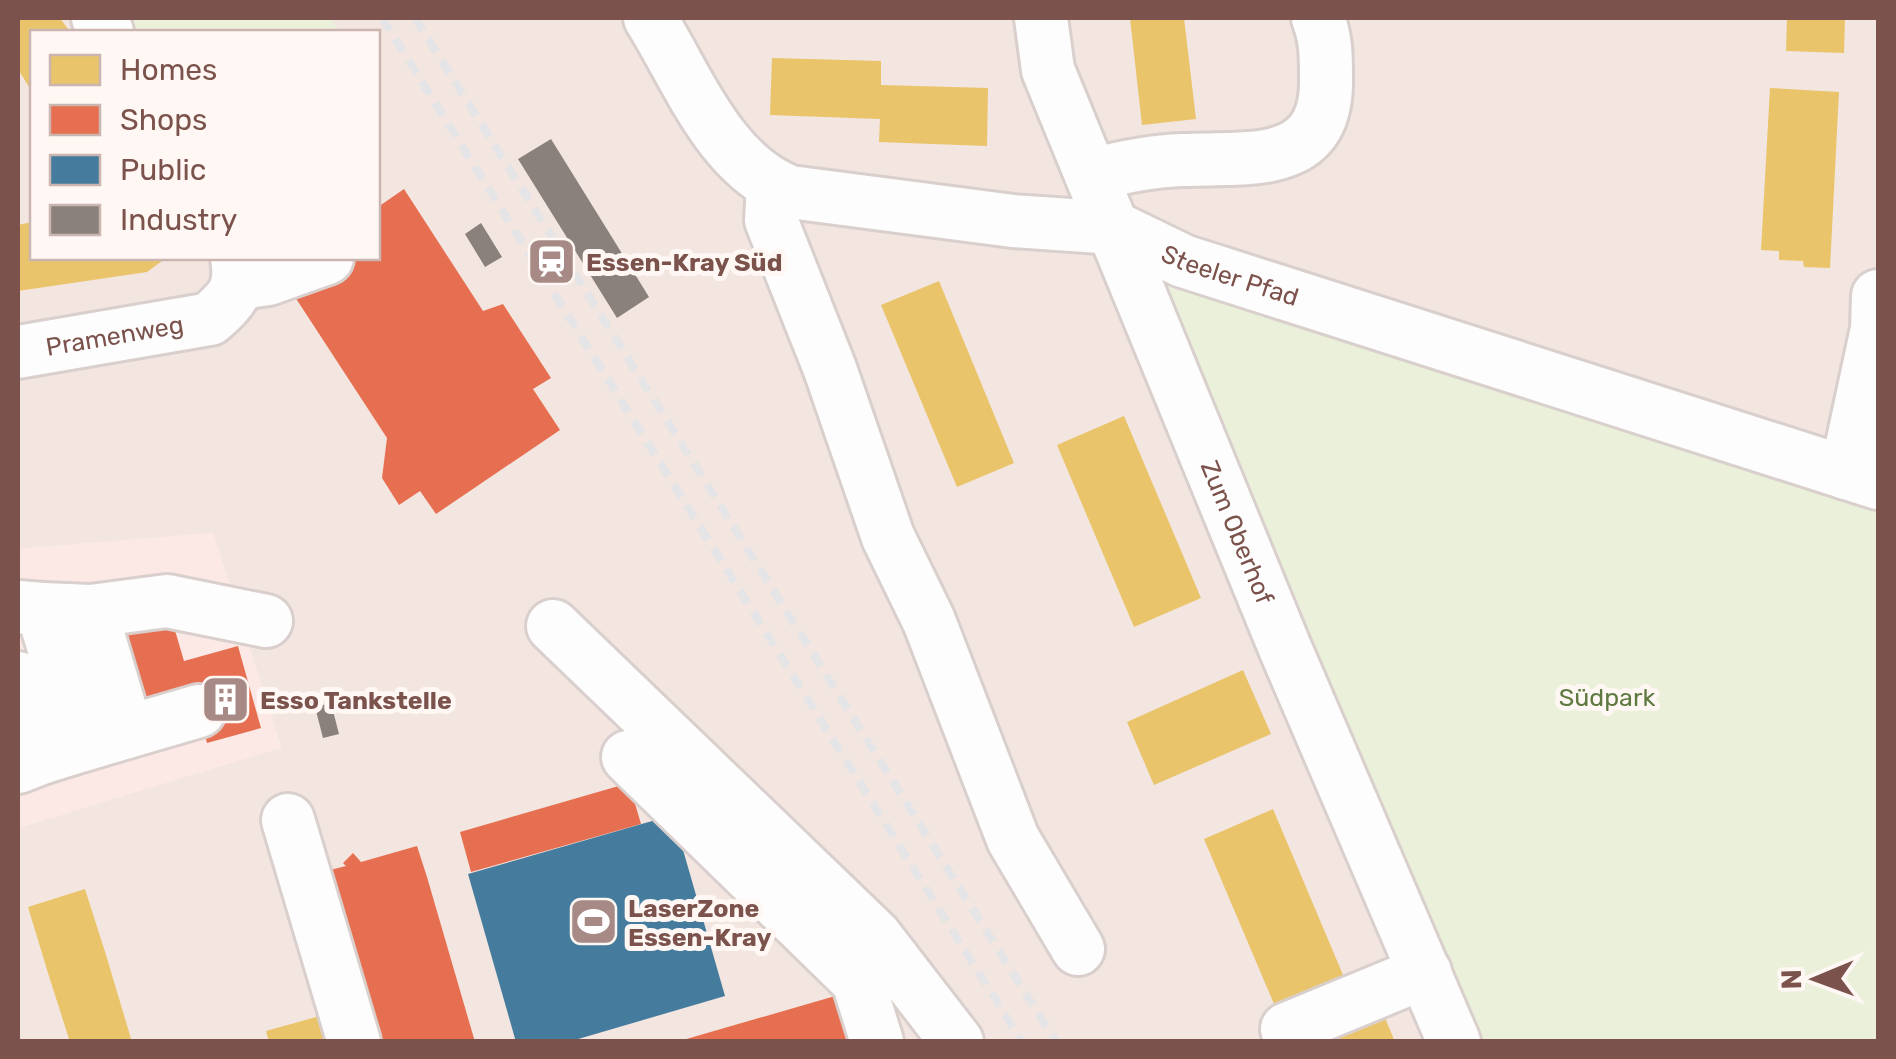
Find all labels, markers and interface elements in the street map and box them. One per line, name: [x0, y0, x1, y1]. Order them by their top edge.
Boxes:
legend: [30, 30, 380, 260]
text: Homes: [120, 52, 217, 88]
text: Shops: [120, 102, 207, 138]
text: Public: [120, 152, 206, 188]
text: Industry: [120, 202, 237, 238]
station icon: Essen-Kray Süd: [525, 236, 577, 288]
street label: Steeler Pfad: [1157, 239, 1302, 312]
place label: Essen-Kray Süd: [586, 248, 782, 277]
street label: Pramenweg: [44, 310, 186, 362]
street label: Zum Oberhof: [1195, 456, 1280, 609]
building icon: Esso Tankstelle: [199, 674, 251, 726]
park label: Südpark: [1559, 683, 1655, 712]
place label: Esso Tankstelle: [260, 686, 452, 715]
place label: LaserZone Essen-Kray: [628, 894, 771, 952]
sports icon: LaserZone Essen-Kray: [567, 896, 619, 948]
north arrow: [1766, 929, 1866, 1029]
text: N: [1775, 969, 1808, 990]

